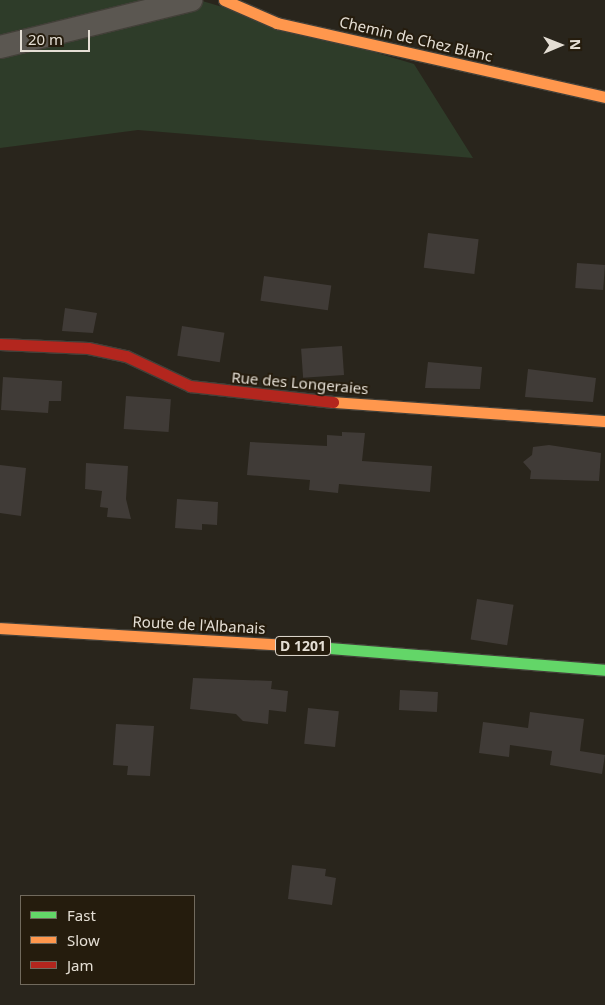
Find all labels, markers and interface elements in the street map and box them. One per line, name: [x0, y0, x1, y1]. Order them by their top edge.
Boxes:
street label: Chemin de Chez Blanc: [338, 13, 494, 65]
scale bar: [22, 20, 92, 52]
north arrow: [535, 20, 585, 70]
text: 20 m: [28, 29, 63, 49]
text: N: [566, 39, 585, 51]
street label: Rue des Longeraies: [231, 368, 369, 398]
street label: Route de l'Albanais: [132, 613, 266, 637]
road number: D 1201: [274, 634, 332, 658]
legend: [20, 895, 195, 985]
text: Fast: [67, 905, 96, 925]
text: Slow: [67, 930, 100, 950]
text: Jam: [67, 955, 94, 975]

